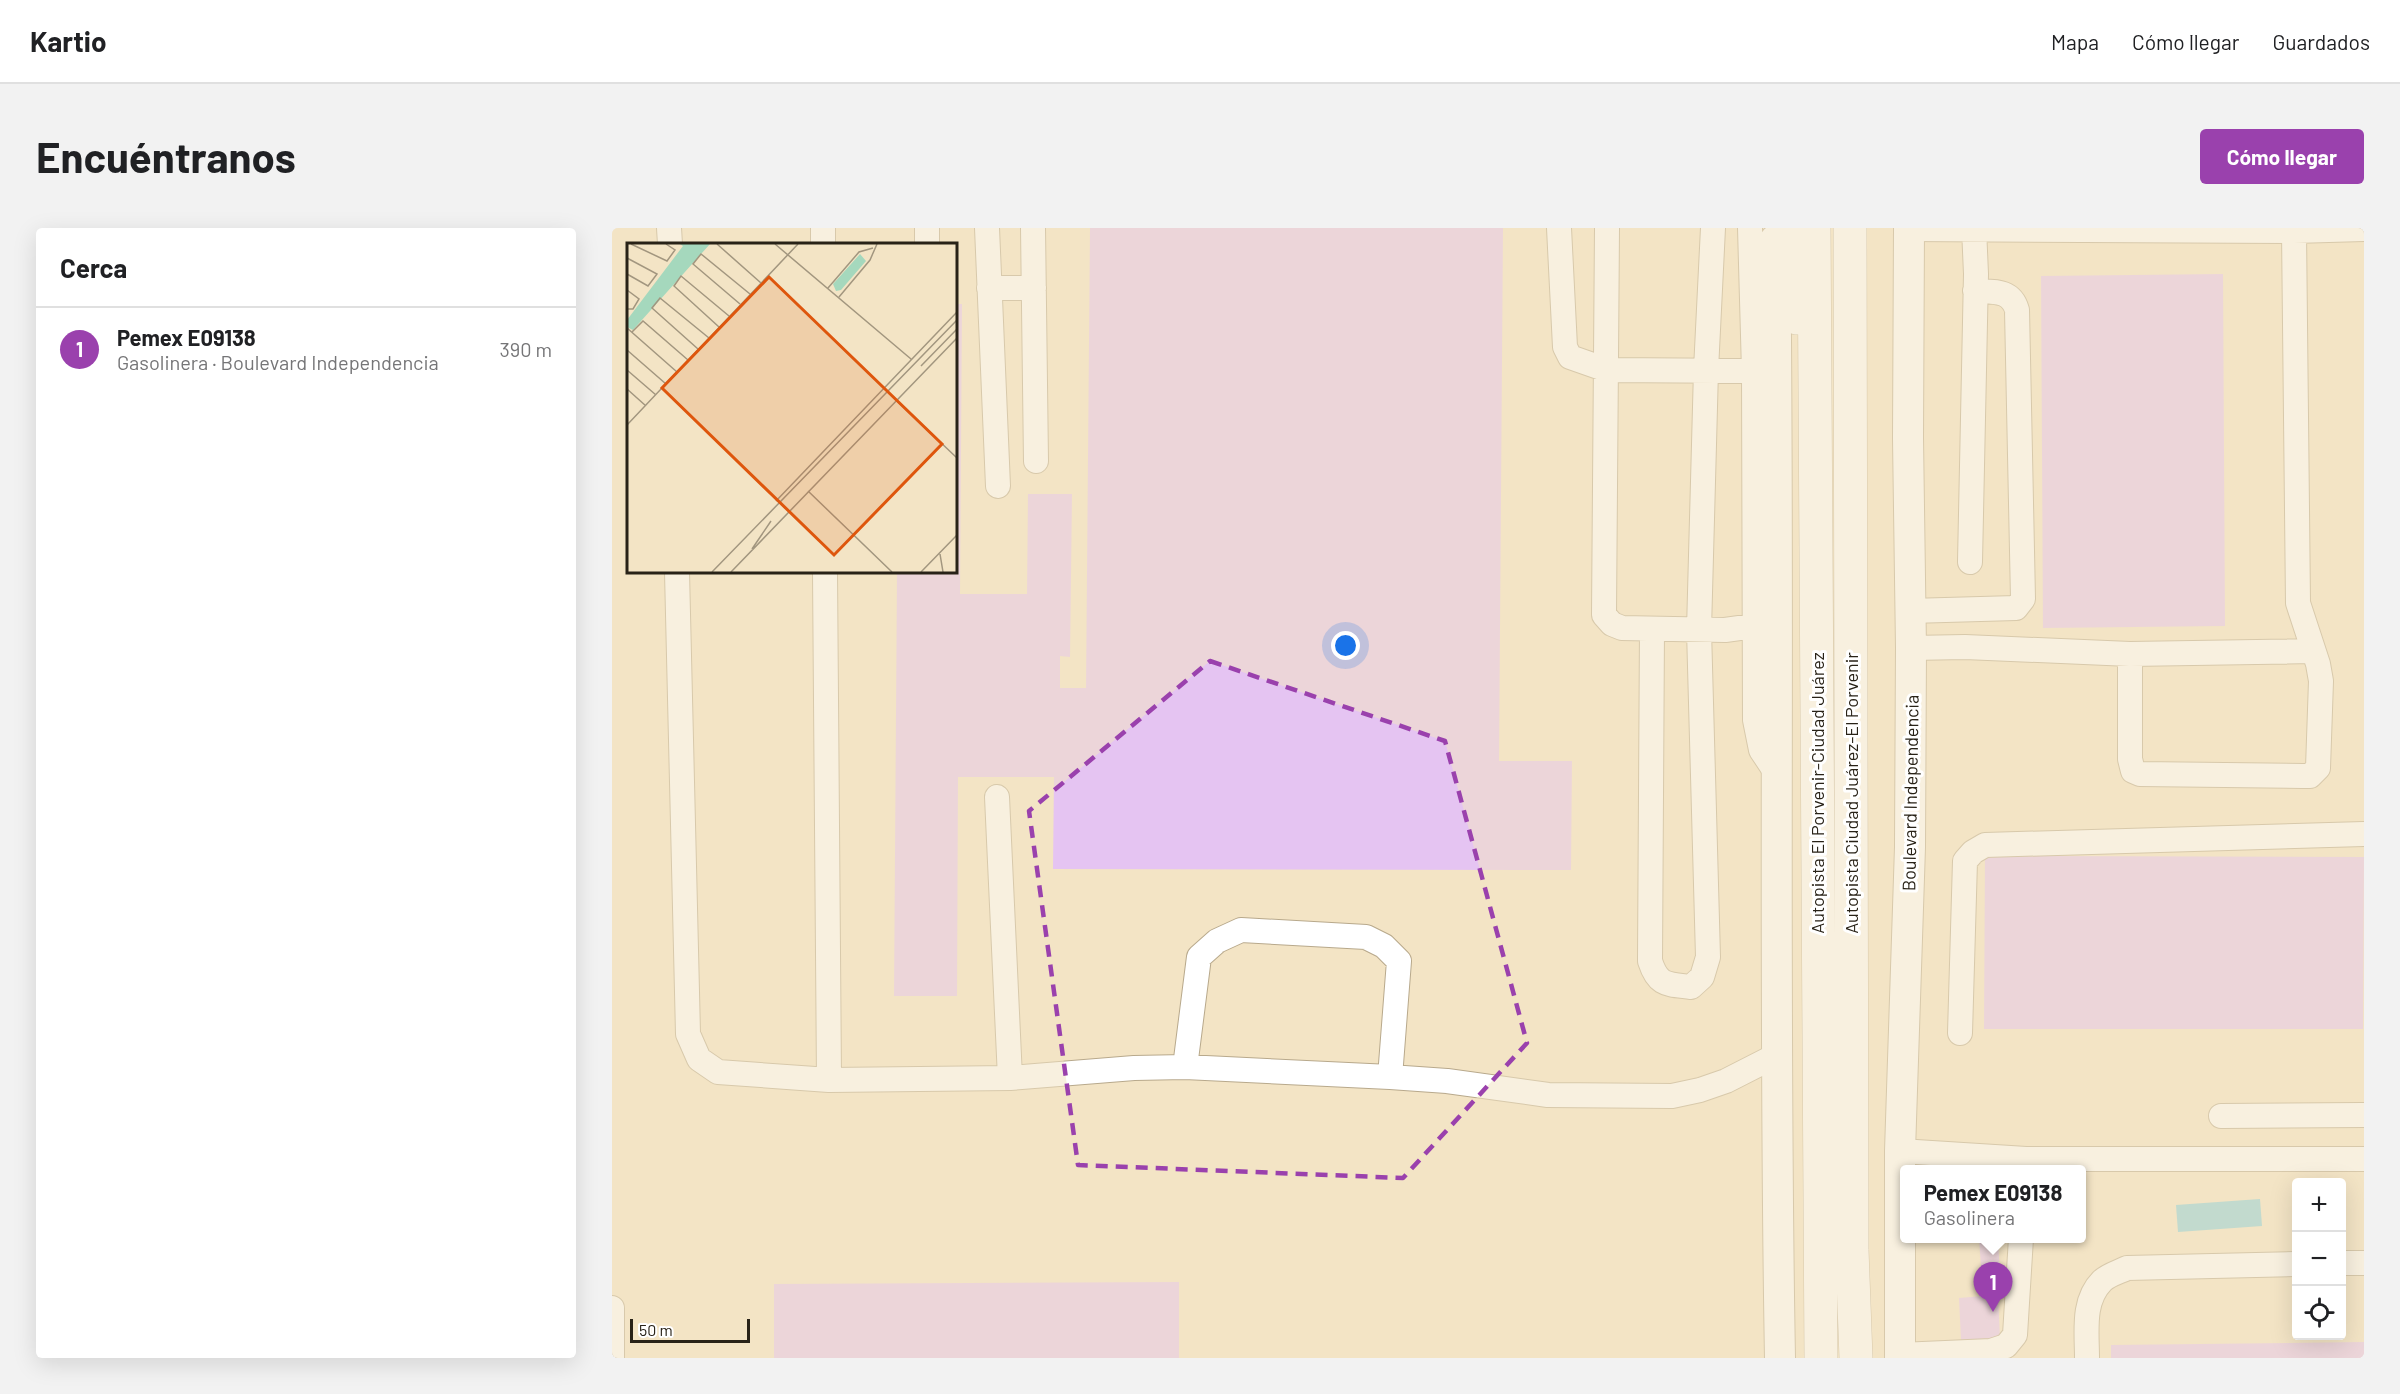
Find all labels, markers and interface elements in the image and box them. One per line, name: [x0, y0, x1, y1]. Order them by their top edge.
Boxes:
text: Kartio: [30, 24, 107, 58]
text: Mapa: [2051, 29, 2099, 54]
text: Cómo llegar: [2132, 29, 2239, 54]
text: Guardados: [2272, 29, 2370, 54]
button: Cómo llegar: [2200, 129, 2364, 184]
text: Encuéntranos: [36, 131, 296, 181]
inset map: [627, 243, 957, 573]
text: Cerca: [60, 252, 127, 283]
text: Pemex E09138: [117, 324, 256, 350]
text: 1: [76, 337, 83, 361]
text: 390 m: [499, 337, 552, 361]
text: Gasolinera · Boulevard Independencia: [117, 350, 439, 374]
your location: [1331, 631, 1360, 660]
street label: Autopista El Porvenir-Ciudad Juárez: [1806, 652, 1828, 934]
street label: Autopista Ciudad Juárez-El Porvenir: [1840, 652, 1862, 934]
street label: Boulevard Independencia: [1897, 695, 1923, 891]
popup: [1900, 1165, 2086, 1243]
map controls: [2292, 1178, 2346, 1340]
button: +: [2292, 1178, 2346, 1232]
text: Pemex E09138: [1924, 1179, 2062, 1205]
text: Gasolinera: [1924, 1205, 2015, 1229]
button: −: [2292, 1232, 2346, 1286]
pin: 1: [1974, 1262, 2012, 1312]
button: locate: [2292, 1286, 2346, 1340]
scale bar: [630, 1316, 750, 1344]
text: 50 m: [639, 1320, 673, 1339]

